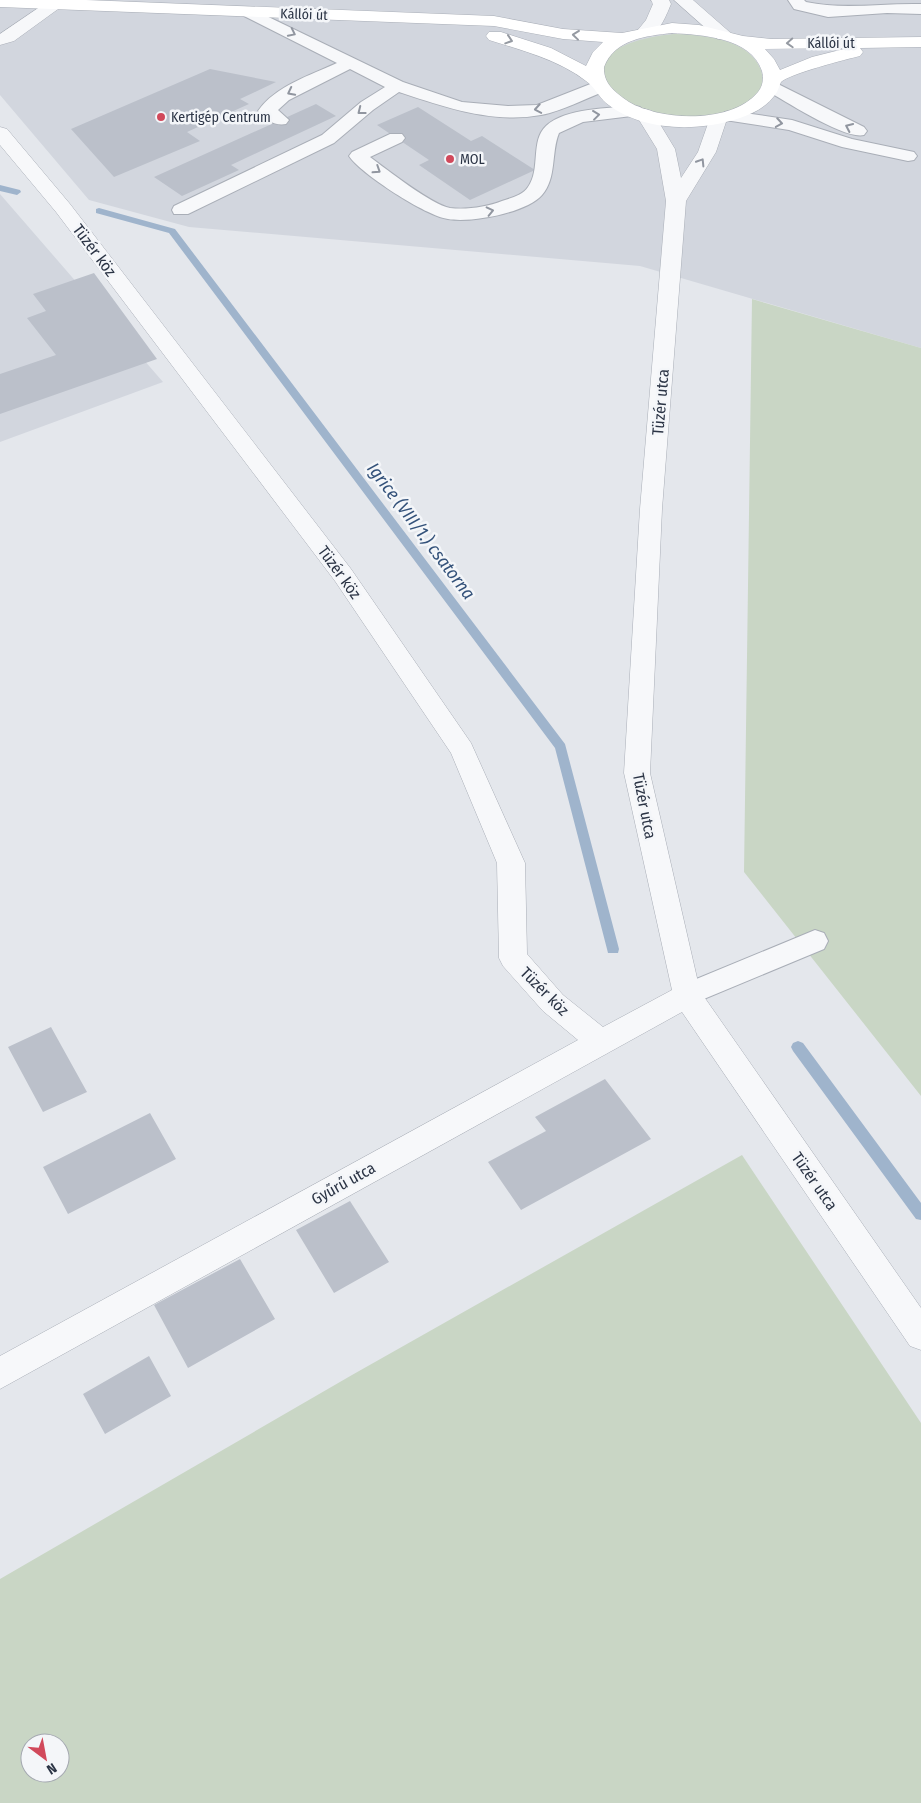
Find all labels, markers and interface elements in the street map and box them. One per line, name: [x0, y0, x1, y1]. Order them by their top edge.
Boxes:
street label: Kállói út: [280, 5, 328, 24]
one-way arrow: [287, 27, 296, 37]
one-way arrow: [572, 30, 580, 41]
one-way arrow: [505, 35, 513, 45]
street label: Kállói út: [807, 35, 855, 52]
one-way arrow: [785, 38, 793, 49]
one-way arrow: [288, 85, 297, 95]
one-way arrow: [533, 104, 542, 114]
one-way arrow: [358, 106, 367, 115]
place label: Kertigép Centrum: [171, 109, 271, 126]
marker: Kertigép Centrum: [155, 111, 167, 123]
one-way arrow: [592, 111, 601, 121]
one-way arrow: [774, 118, 783, 128]
one-way arrow: [845, 123, 854, 133]
place label: MOL: [460, 151, 485, 168]
marker: MOL: [444, 153, 456, 165]
one-way arrow: [694, 158, 704, 167]
one-way arrow: [372, 164, 381, 174]
one-way arrow: [485, 206, 494, 216]
street label: Tüzér köz: [69, 220, 120, 280]
street label: Tüzér utca: [648, 368, 673, 436]
water label: Igrice (VIII/1.) csatorna: [362, 458, 480, 604]
street label: Tüzér köz: [314, 542, 365, 602]
street label: Tüzér utca: [629, 772, 660, 841]
street label: Tüzér köz: [517, 963, 573, 1019]
street label: Tüzér utca: [788, 1149, 842, 1214]
street label: Gyűrű utca: [308, 1158, 379, 1209]
north arrow: [20, 1733, 70, 1783]
text: N: [44, 1759, 60, 1778]

